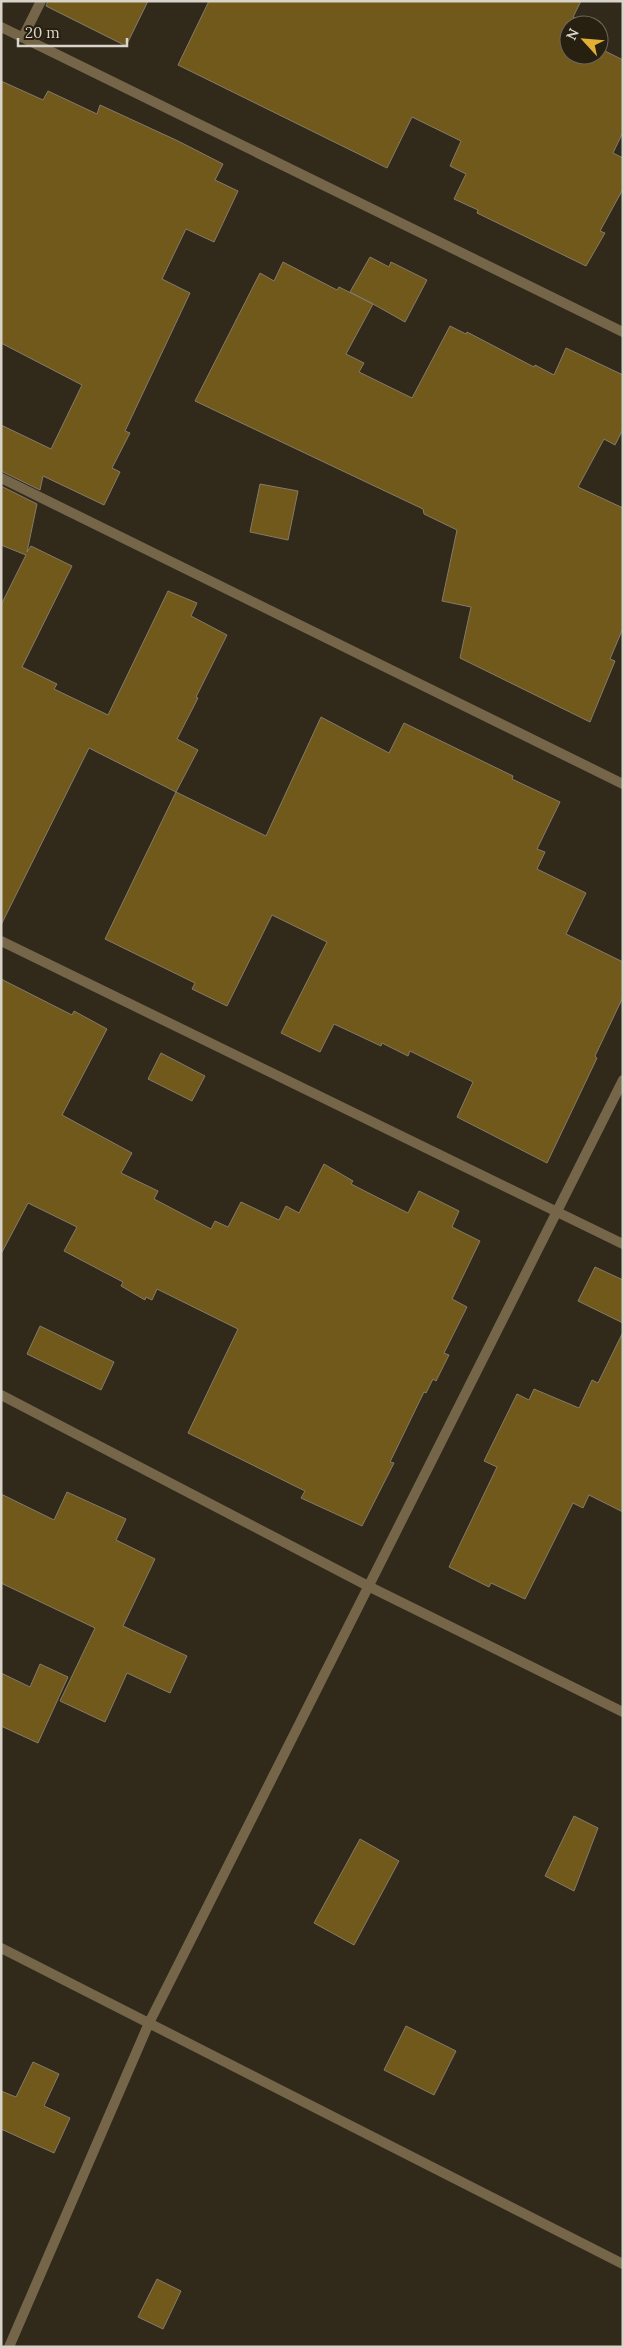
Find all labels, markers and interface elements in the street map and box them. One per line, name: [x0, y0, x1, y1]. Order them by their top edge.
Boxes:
scale bar: [18, 15, 126, 47]
north arrow: [559, 15, 609, 65]
text: 20 m: [25, 23, 60, 42]
text: N: [562, 25, 583, 43]

